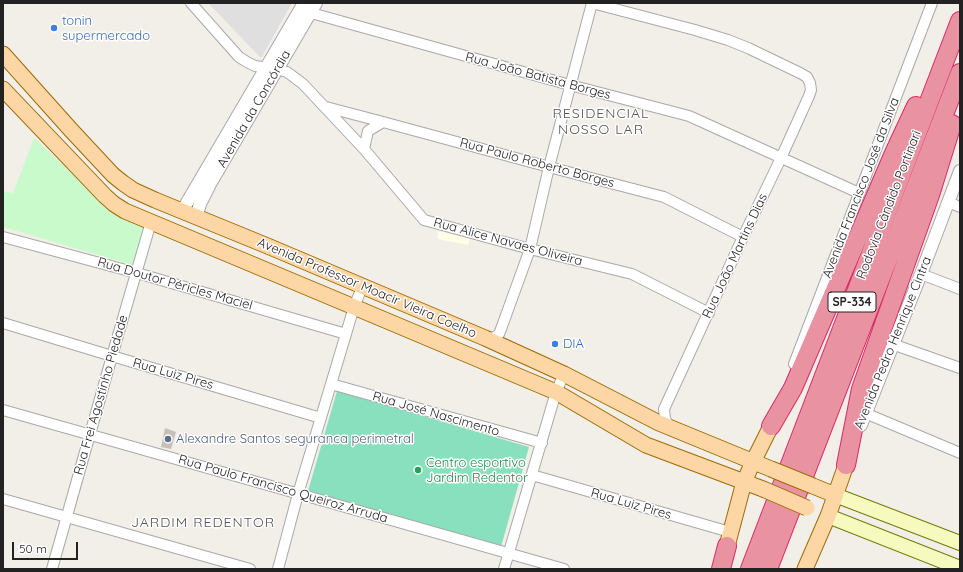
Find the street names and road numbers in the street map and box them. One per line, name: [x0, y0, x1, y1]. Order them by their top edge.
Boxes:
street label: Avenida da Concórdia: [214, 48, 294, 170]
street label: Rua João Batista Borges: [464, 49, 612, 103]
street label: Avenida Francisco José da Silva: [819, 96, 903, 280]
street label: Rodovia Cândido Portinari: [853, 128, 925, 282]
street label: Rua Paulo Roberto Borges: [458, 135, 616, 191]
street label: Rua João Martins Dias: [699, 191, 771, 321]
street label: Rua Alice Navaes Oliveira: [432, 215, 584, 269]
street label: Avenida Professor Moacir Vieira Coelho: [255, 235, 479, 341]
street label: Rua Doutor Péricles Maciel: [96, 254, 254, 314]
street label: Avenida Pedro Henrique Cintra: [851, 254, 935, 432]
road number: SP-334: [828, 292, 876, 312]
street label: Rua Frei Agostinho Piedade: [71, 313, 131, 477]
street label: Rua Luiz Pires: [131, 355, 215, 393]
street label: Rua José Nascimento: [371, 388, 501, 440]
street label: Rua Paulo Francisco Queiroz Arruda: [176, 452, 390, 526]
street label: Rua Luiz Pires: [589, 485, 673, 523]

